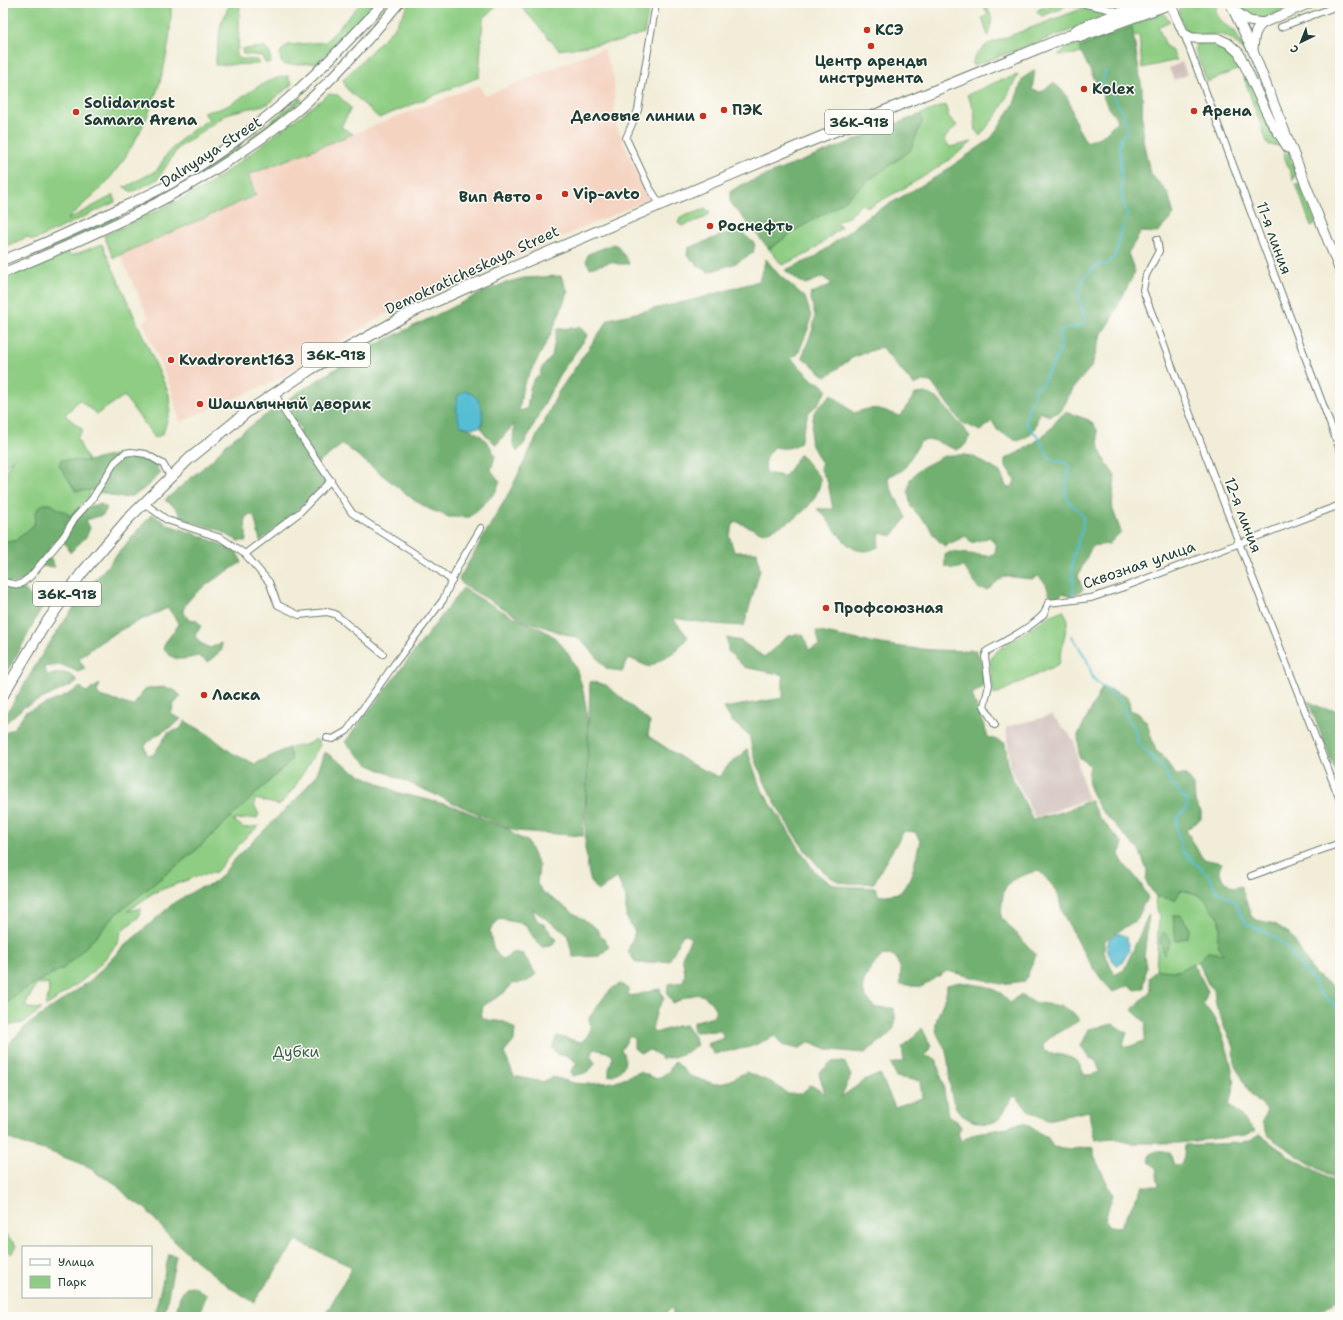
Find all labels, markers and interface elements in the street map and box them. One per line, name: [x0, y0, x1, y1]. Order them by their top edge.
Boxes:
place label: КСЭ: [875, 20, 904, 40]
north arrow: [1281, 22, 1321, 62]
marker: КСЭ: [862, 25, 872, 35]
marker: Центр аренды инструмента: [866, 41, 876, 51]
text: С: [1287, 41, 1302, 57]
place label: Центр аренды инструмента: [815, 51, 927, 88]
place label: Kolex: [1092, 79, 1135, 99]
marker: Kolex: [1079, 84, 1089, 94]
place label: Solidarnost Samara Arena: [84, 93, 198, 130]
place label: ПЭК: [732, 100, 763, 120]
place label: Арена: [1202, 101, 1252, 121]
marker: ПЭК: [719, 105, 729, 115]
place label: Деловые линии: [571, 106, 696, 126]
marker: Арена: [1189, 106, 1199, 116]
marker: Solidarnost Samara Arena: [71, 107, 81, 117]
road number: 36К-918: [825, 110, 893, 134]
marker: Деловые линии: [698, 111, 708, 121]
street label: Dalnyaya Street: [156, 112, 266, 192]
place label: Vip-avto: [573, 184, 640, 204]
place label: Вип Авто: [459, 187, 531, 207]
marker: Vip-avto: [560, 189, 570, 199]
marker: Вип Авто: [534, 192, 544, 202]
street label: 11-я линия: [1252, 199, 1296, 277]
place label: Роснефть: [718, 216, 793, 236]
street label: Demokraticheskaya Street: [382, 221, 562, 319]
marker: Роснефть: [705, 221, 715, 231]
road number: 36К-918: [302, 343, 370, 367]
place label: Kvadrorent163: [179, 350, 294, 370]
marker: Kvadrorent163: [166, 355, 176, 365]
place label: Шашлычный дворик: [208, 394, 372, 414]
marker: Шашлычный дворик: [195, 399, 205, 409]
street label: 12-я линия: [1219, 474, 1267, 556]
street label: Сквозная улица: [1080, 536, 1199, 594]
road number: 36К-918: [33, 582, 101, 606]
place label: Профсоюзная: [834, 598, 944, 618]
marker: Профсоюзная: [821, 603, 831, 613]
place label: Ласка: [212, 685, 261, 705]
marker: Ласка: [199, 690, 209, 700]
park label: Дубки: [273, 1042, 319, 1062]
legend: [22, 1246, 152, 1298]
text: Улица: [58, 1254, 95, 1270]
text: Парк: [58, 1274, 87, 1290]

